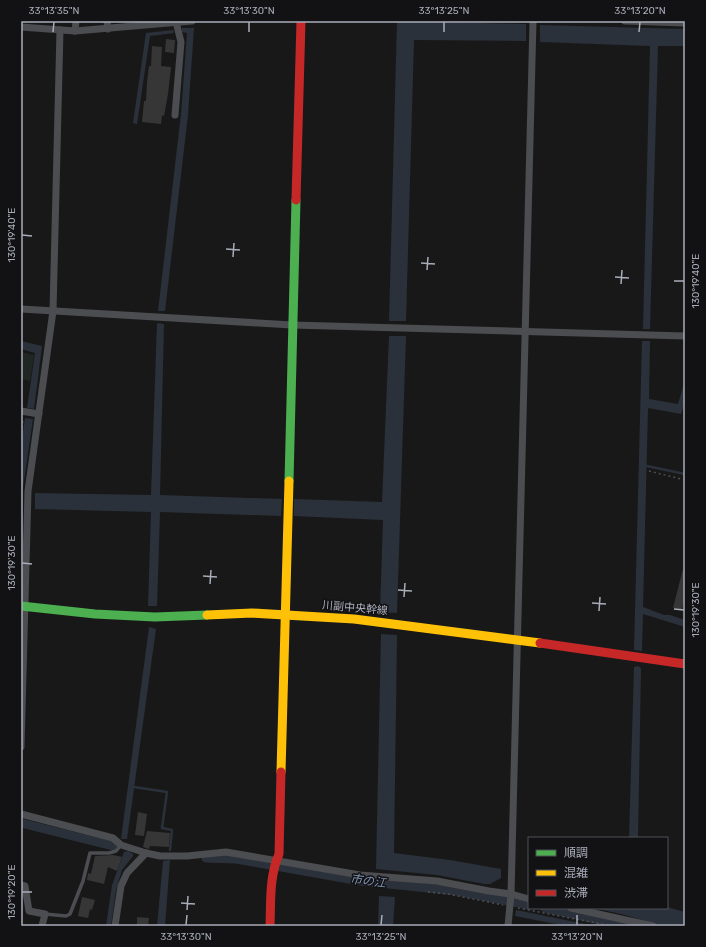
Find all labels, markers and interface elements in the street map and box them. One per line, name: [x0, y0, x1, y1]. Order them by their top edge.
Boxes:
text: 33°13'35"N: [28, 5, 80, 17]
text: 33°13'30"N: [223, 5, 275, 17]
text: 33°13'25"N: [419, 5, 469, 17]
text: 33°13'20"N: [614, 5, 666, 17]
text: 130°19'40"E: [6, 208, 18, 262]
text: 130°19'40"E: [690, 254, 702, 308]
text: 130°19'30"E: [6, 535, 18, 591]
text: 130°19'30"E: [690, 582, 702, 638]
street label: 川副中央幹線: [322, 599, 388, 617]
legend: [528, 837, 668, 909]
text: 順調: [564, 846, 588, 860]
text: 130°19'20"E: [6, 865, 18, 919]
text: 混雑: [564, 866, 588, 880]
water label: 市の江: [349, 872, 389, 890]
text: 渋滞: [564, 886, 588, 900]
text: 33°13'30"N: [160, 931, 212, 943]
text: 33°13'25"N: [356, 931, 406, 943]
text: 33°13'20"N: [551, 931, 603, 943]

